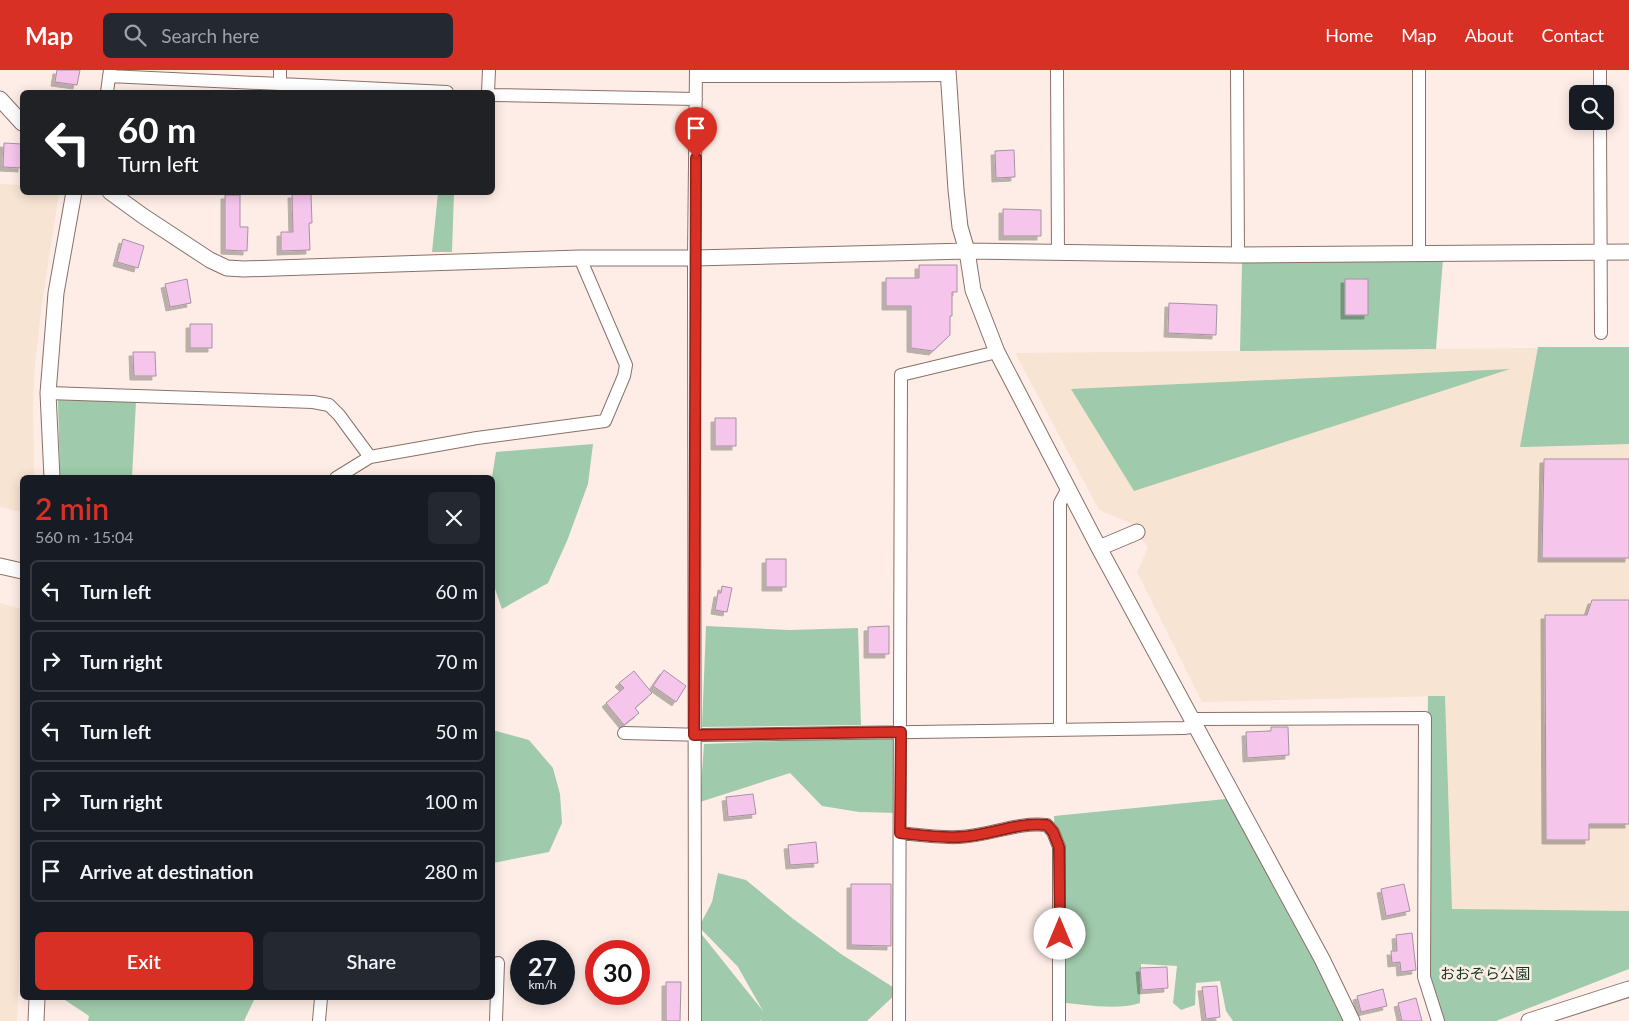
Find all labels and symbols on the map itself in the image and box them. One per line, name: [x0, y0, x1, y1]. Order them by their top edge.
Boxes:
pin: [675, 107, 717, 158]
position arrow: [1033, 907, 1085, 959]
speed limit sign: 30: [585, 940, 650, 1005]
park label: おおぞら公園: [1440, 964, 1530, 982]

